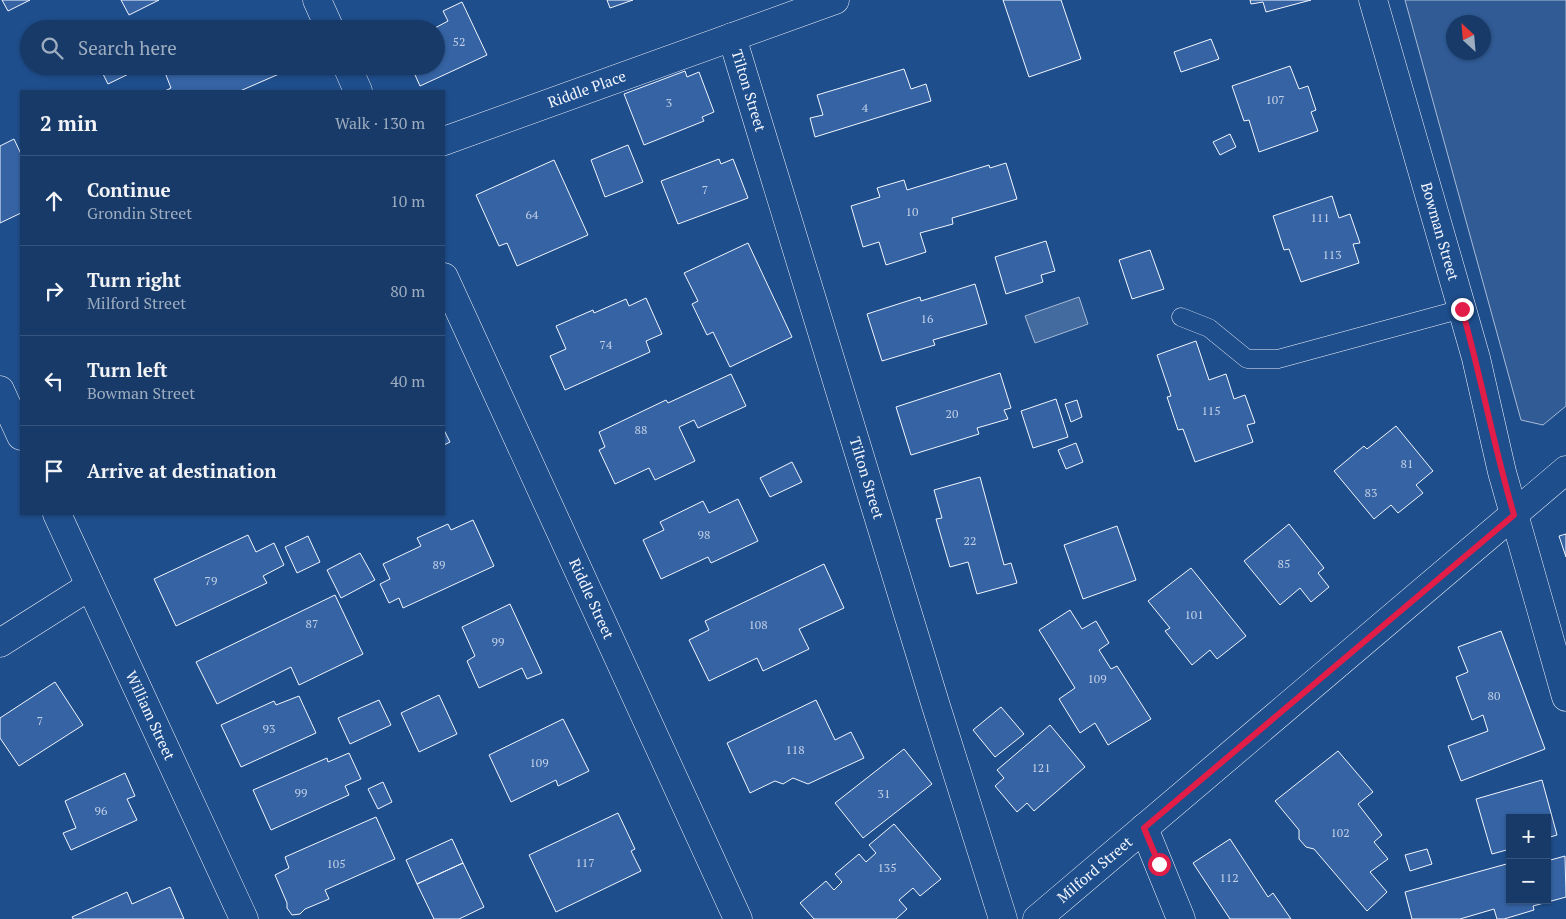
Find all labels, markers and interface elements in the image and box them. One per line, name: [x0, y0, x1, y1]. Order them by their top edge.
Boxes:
north arrow: [1446, 15, 1491, 60]
search box: [20, 20, 445, 75]
icon: search: [38, 34, 66, 62]
house number: 52: [453, 34, 465, 49]
text: Search here: [78, 35, 177, 60]
street label: Tilton Street: [727, 47, 771, 134]
street label: Riddle Place: [545, 65, 629, 112]
house number: 107: [1265, 92, 1285, 107]
house number: 3: [666, 95, 672, 110]
house number: 4: [862, 100, 869, 115]
text: 2 min: [40, 109, 97, 137]
text: Walk · 130 m: [335, 112, 425, 134]
text: Continue: [87, 177, 171, 202]
street label: Bowman Street: [1417, 180, 1464, 283]
house number: 7: [702, 182, 708, 197]
icon: ahead: [40, 187, 68, 215]
text: 10 m: [390, 190, 425, 212]
text: Grondin Street: [87, 202, 192, 224]
house number: 10: [906, 204, 918, 219]
house number: 64: [526, 207, 539, 222]
house number: 111: [1310, 210, 1330, 225]
house number: 113: [1322, 247, 1342, 262]
text: Turn right: [87, 267, 181, 292]
icon: right: [40, 277, 68, 305]
text: 80 m: [390, 280, 425, 302]
text: Milford Street: [87, 292, 186, 314]
route end: [1451, 298, 1474, 321]
house number: 16: [921, 311, 934, 326]
house number: 74: [600, 337, 613, 352]
text: Turn left: [87, 357, 168, 382]
icon: left: [40, 367, 68, 395]
text: 40 m: [390, 370, 425, 392]
text: Bowman Street: [87, 382, 195, 404]
house number: 115: [1201, 403, 1221, 418]
house number: 20: [946, 406, 958, 421]
house number: 88: [635, 422, 647, 437]
street label: Tilton Street: [845, 434, 889, 522]
house number: 81: [1401, 456, 1413, 471]
icon: arrive: [40, 457, 68, 485]
text: Arrive at destination: [87, 458, 276, 483]
house number: 83: [1365, 485, 1377, 500]
house number: 98: [698, 527, 710, 542]
house number: 22: [964, 533, 976, 548]
street label: Riddle Street: [565, 555, 620, 642]
house number: 85: [1278, 556, 1290, 571]
house number: 89: [433, 557, 445, 572]
house number: 79: [205, 573, 217, 588]
house number: 101: [1184, 607, 1204, 622]
house number: 87: [306, 616, 318, 631]
house number: 108: [748, 617, 768, 632]
house number: 99: [492, 634, 504, 649]
street label: William Street: [122, 667, 180, 763]
house number: 109: [1087, 671, 1107, 686]
house number: 80: [1488, 688, 1500, 703]
house number: 7: [37, 713, 43, 728]
house number: 93: [263, 721, 275, 736]
house number: 118: [785, 742, 805, 757]
house number: 109: [529, 755, 549, 770]
house number: 121: [1031, 760, 1051, 775]
house number: 99: [295, 785, 307, 800]
house number: 31: [878, 786, 890, 801]
house number: 96: [95, 803, 108, 818]
map controls: [1506, 814, 1551, 904]
button: +: [1506, 814, 1551, 859]
house number: 102: [1330, 825, 1350, 840]
street label: Milford Street: [1052, 831, 1137, 907]
route start: [1148, 853, 1171, 876]
house number: 117: [575, 855, 595, 870]
house number: 105: [326, 856, 346, 871]
button: −: [1506, 859, 1551, 904]
house number: 135: [877, 860, 897, 875]
house number: 112: [1219, 870, 1239, 885]

